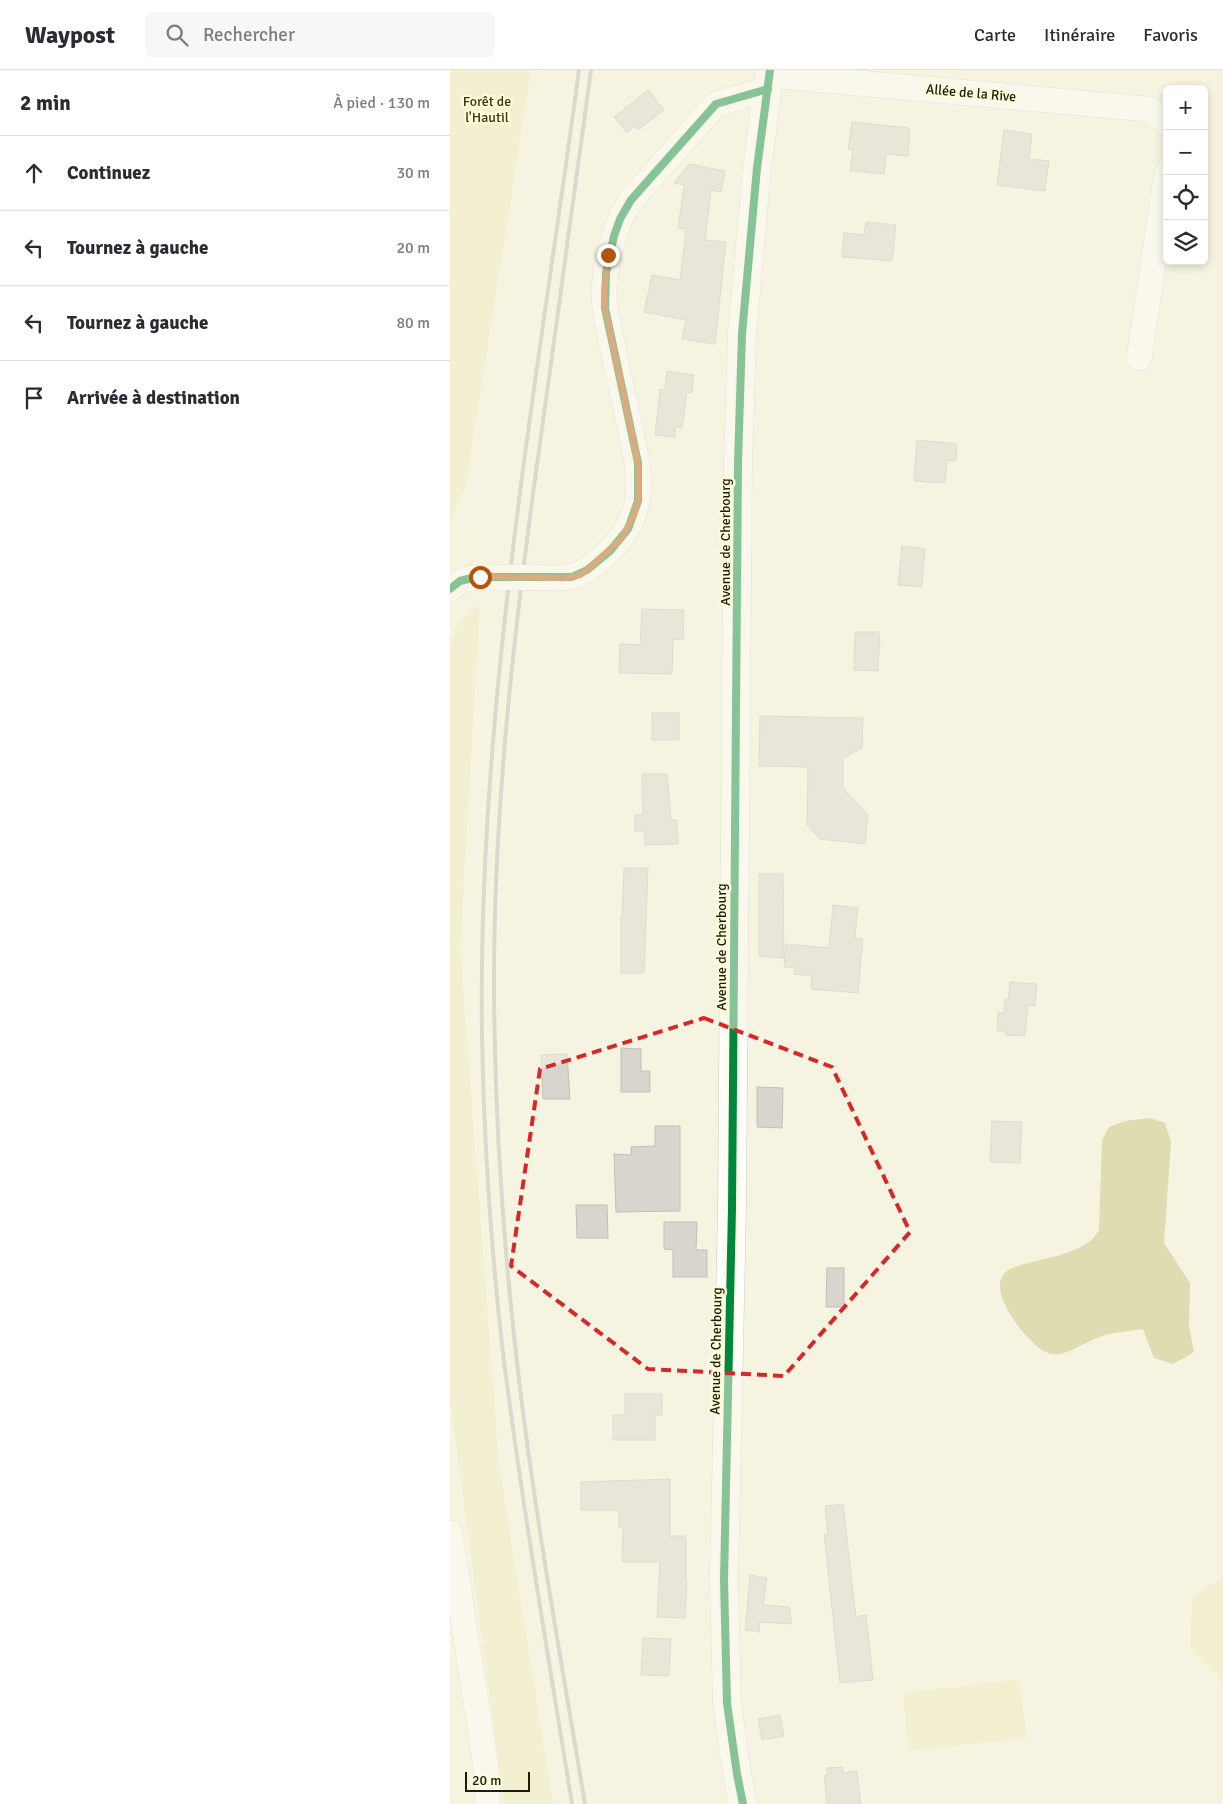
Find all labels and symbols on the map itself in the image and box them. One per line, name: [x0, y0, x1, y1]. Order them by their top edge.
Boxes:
street label: Allée de la Rive: [925, 81, 1017, 105]
park label: Forêt de l'Hautil: [463, 93, 511, 126]
route end: [597, 244, 620, 267]
street label: Avenue de Cherbourg: [717, 478, 734, 606]
route start: [469, 566, 492, 589]
street label: Avenue de Cherbourg: [713, 883, 730, 1011]
street label: Avenue de Cherbourg: [706, 1287, 726, 1415]
scale bar: [465, 1769, 530, 1792]

